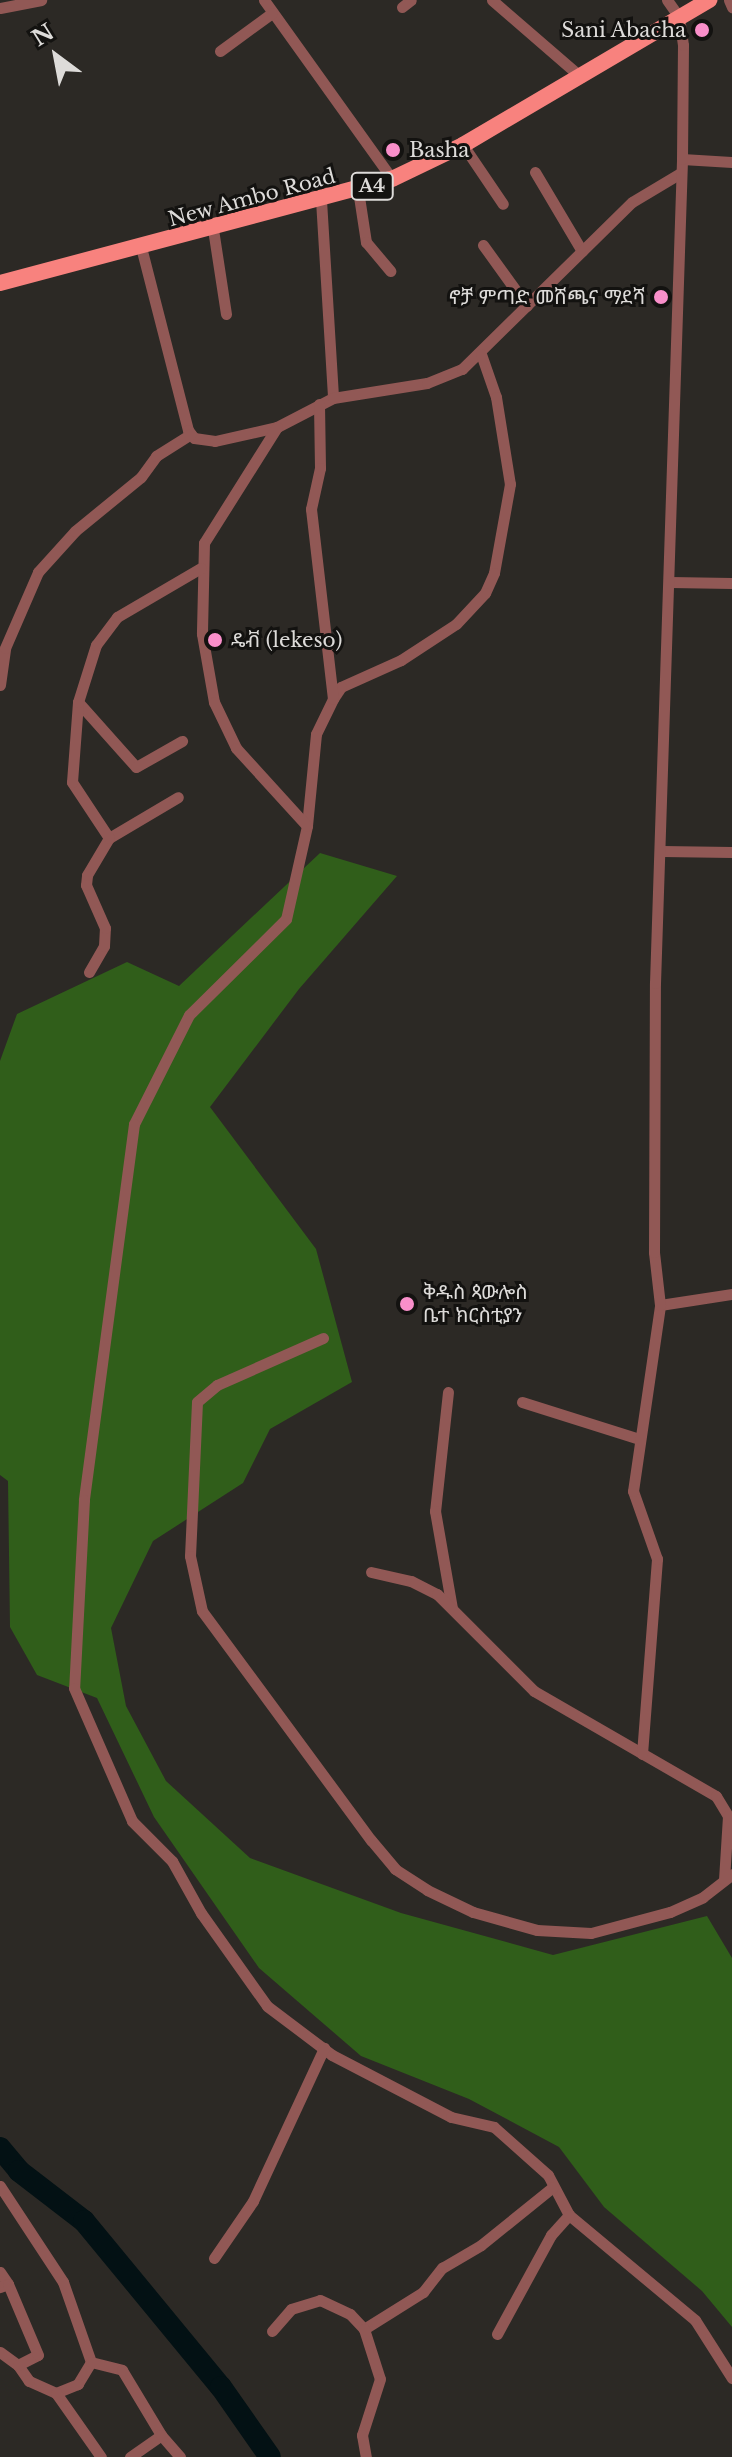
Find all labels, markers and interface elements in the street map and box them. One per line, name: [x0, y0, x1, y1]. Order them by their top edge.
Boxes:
north arrow: [16, 16, 96, 96]
text: N: [27, 18, 59, 52]
place label: Sani Abacha: [561, 18, 686, 42]
marker: Sani Abacha: [693, 21, 711, 39]
place label: Basha: [409, 138, 469, 162]
marker: Basha: [384, 141, 402, 159]
street label: New Ambo Road: [165, 164, 339, 232]
road number: A4: [350, 172, 394, 200]
place label: ኖቻ ምጣድ መሸጫና ማደሻ: [449, 285, 645, 309]
marker: ኖቻ ምጣድ መሸጫና ማደሻ: [652, 288, 670, 306]
place label: ዴቭ (lekeso): [231, 628, 342, 652]
marker: ዴቭ (lekeso): [206, 631, 224, 649]
place label: ቅዱስ ጳውሎስ ቤተ ክርስቲያን: [423, 1280, 528, 1327]
marker: ቅዱስ ጳውሎስ ቤተ ክርስቲያን: [398, 1295, 416, 1313]

